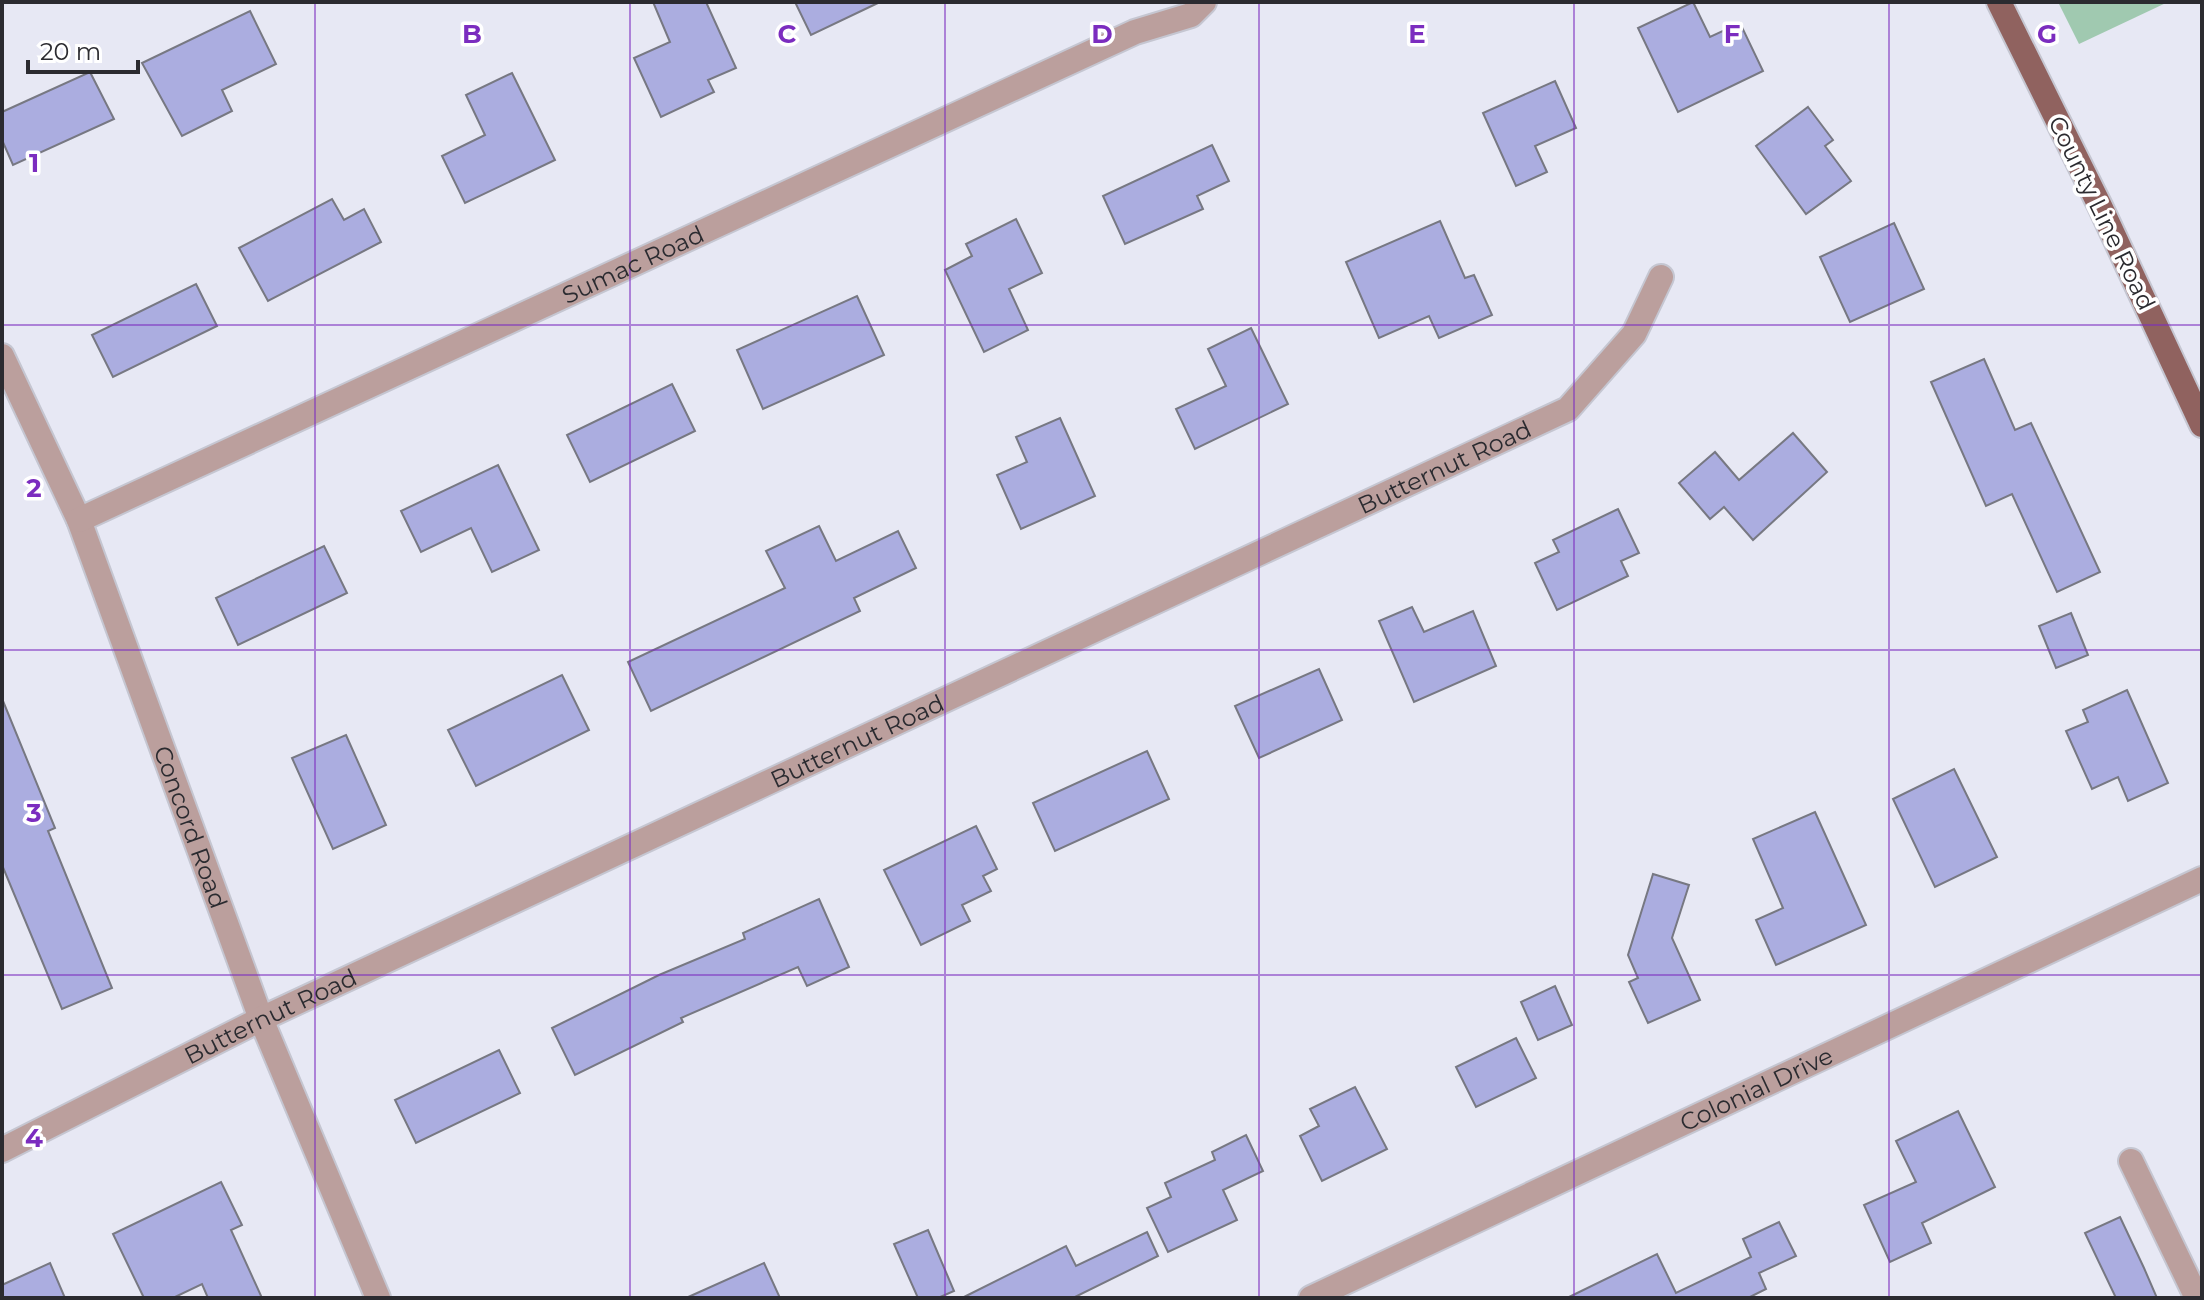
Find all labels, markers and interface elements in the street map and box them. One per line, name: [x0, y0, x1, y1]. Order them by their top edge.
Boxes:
text: B: [462, 18, 482, 50]
text: C: [778, 18, 797, 50]
text: D: [1091, 18, 1113, 50]
text: E: [1408, 18, 1426, 50]
text: F: [1724, 18, 1740, 50]
text: G: [2037, 18, 2057, 50]
scale bar: [28, 24, 138, 74]
text: 20 m: [40, 37, 101, 66]
street label: County Line Road: [2042, 111, 2162, 315]
text: 1: [29, 147, 39, 179]
street label: Sumac Road: [557, 219, 708, 309]
street label: Butternut Road: [1353, 414, 1536, 520]
text: 2: [26, 472, 42, 504]
street label: Butternut Road: [766, 688, 948, 794]
street label: Concord Road: [148, 742, 234, 912]
text: 3: [25, 797, 42, 829]
street label: Butternut Road: [179, 962, 361, 1070]
street label: Colonial Drive: [1675, 1040, 1837, 1137]
text: 4: [25, 1122, 43, 1154]

